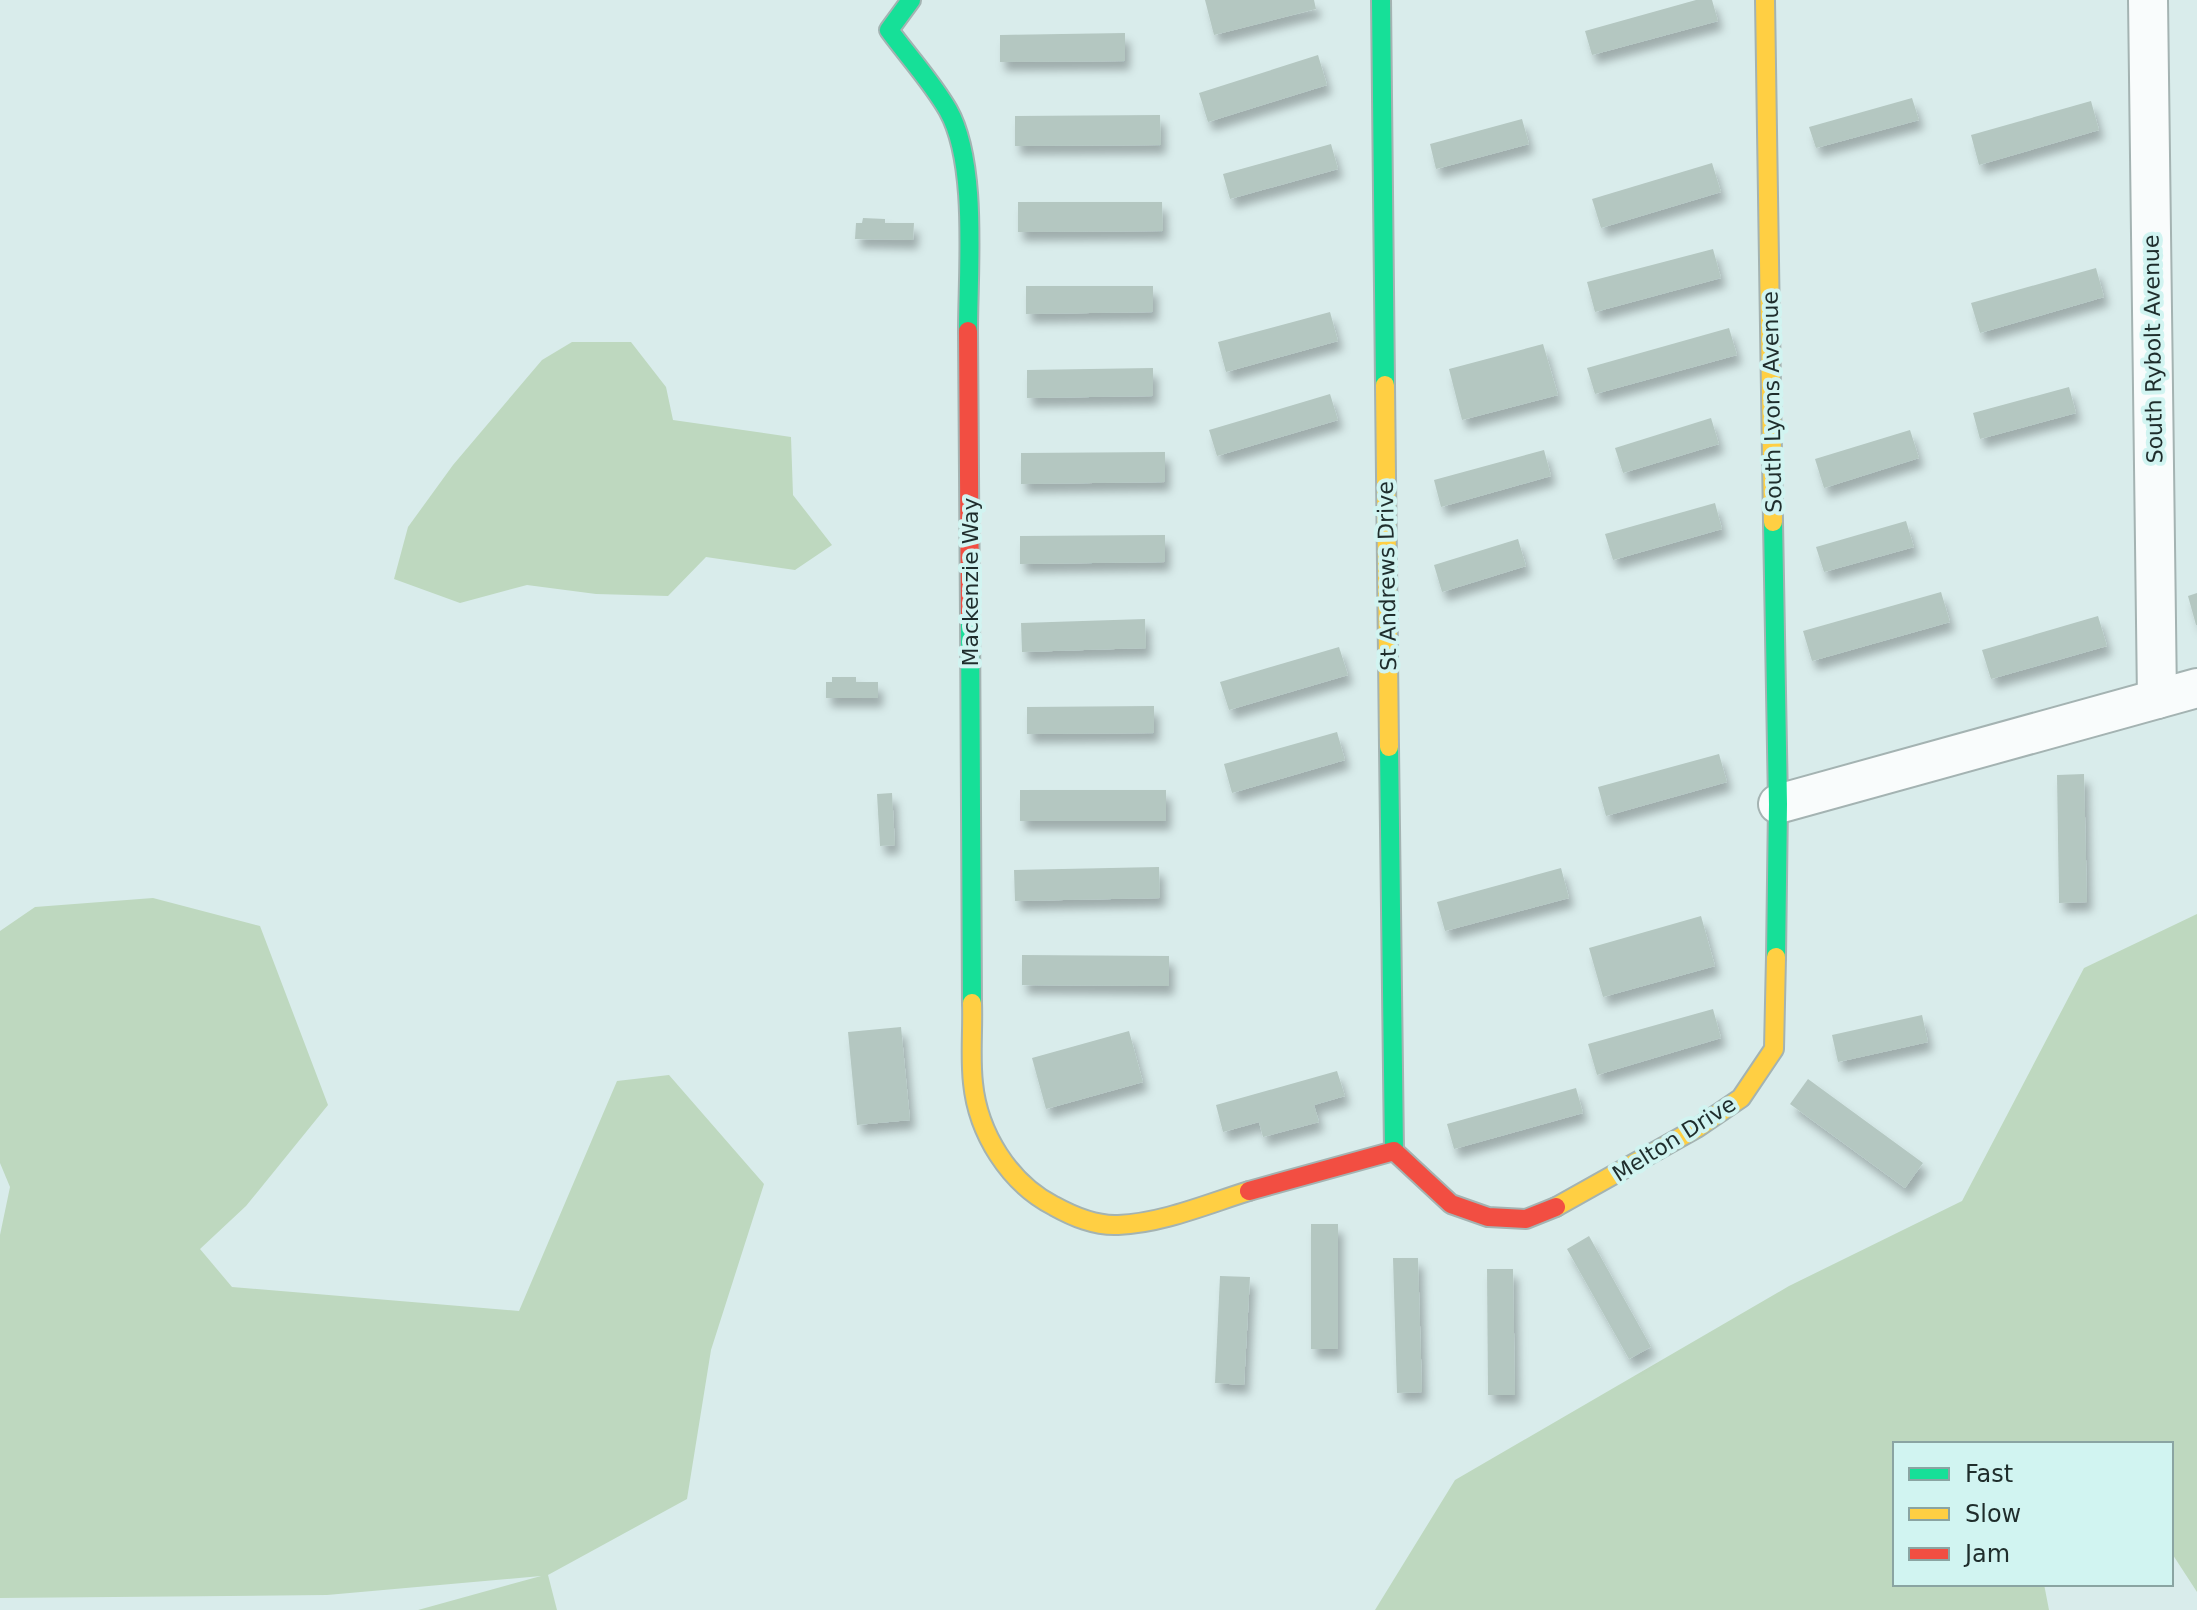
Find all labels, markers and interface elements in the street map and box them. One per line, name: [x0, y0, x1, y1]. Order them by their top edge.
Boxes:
street label: South Rybolt Avenue: [2139, 234, 2167, 464]
street label: South Lyons Avenue: [1758, 291, 1786, 513]
street label: St Andrews Drive: [1373, 481, 1401, 671]
street label: Mackenzie Way: [958, 497, 983, 667]
street label: Melton Drive: [1608, 1091, 1740, 1187]
legend: [1893, 1442, 2173, 1586]
text: Fast: [1965, 1460, 2013, 1488]
text: Slow: [1965, 1500, 2021, 1528]
text: Jam: [1963, 1540, 2010, 1568]

